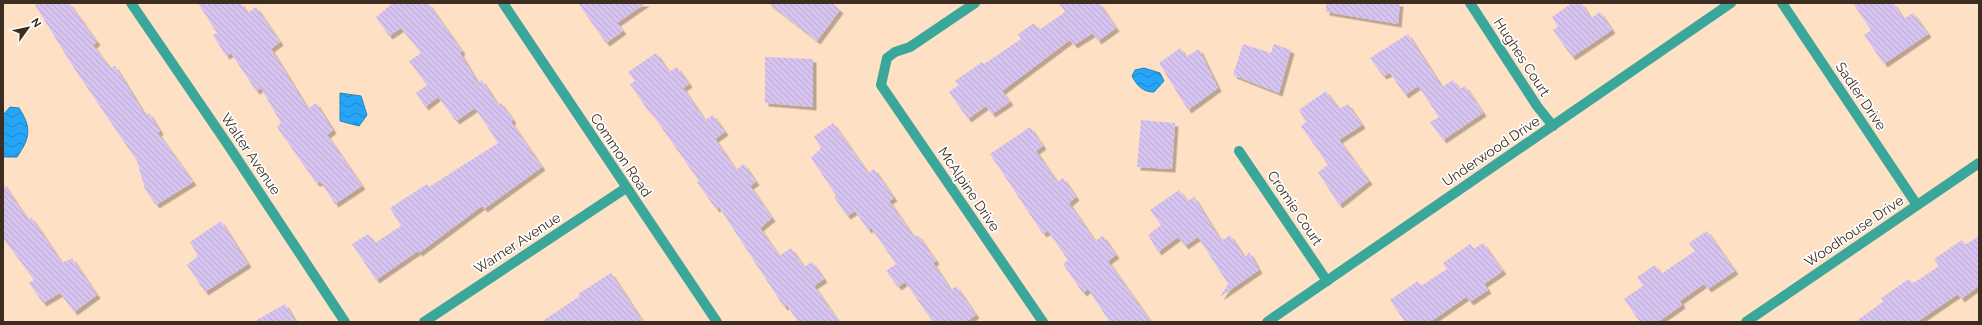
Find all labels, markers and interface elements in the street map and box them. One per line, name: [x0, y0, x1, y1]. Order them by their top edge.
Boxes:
north arrow: [8, 8, 48, 48]
street label: Hughes Court: [1491, 15, 1553, 99]
text: N: [28, 16, 44, 30]
street label: Sadler Drive: [1832, 59, 1890, 133]
street label: Walter Avenue: [218, 110, 284, 198]
street label: Common Road: [587, 110, 655, 200]
street label: Underwood Drive: [1439, 113, 1543, 189]
street label: McAlpine Drive: [935, 144, 1003, 234]
street label: Cromie Court: [1264, 168, 1326, 248]
street label: Woodhouse Drive: [1802, 192, 1906, 270]
street label: Warner Avenue: [471, 209, 563, 277]

